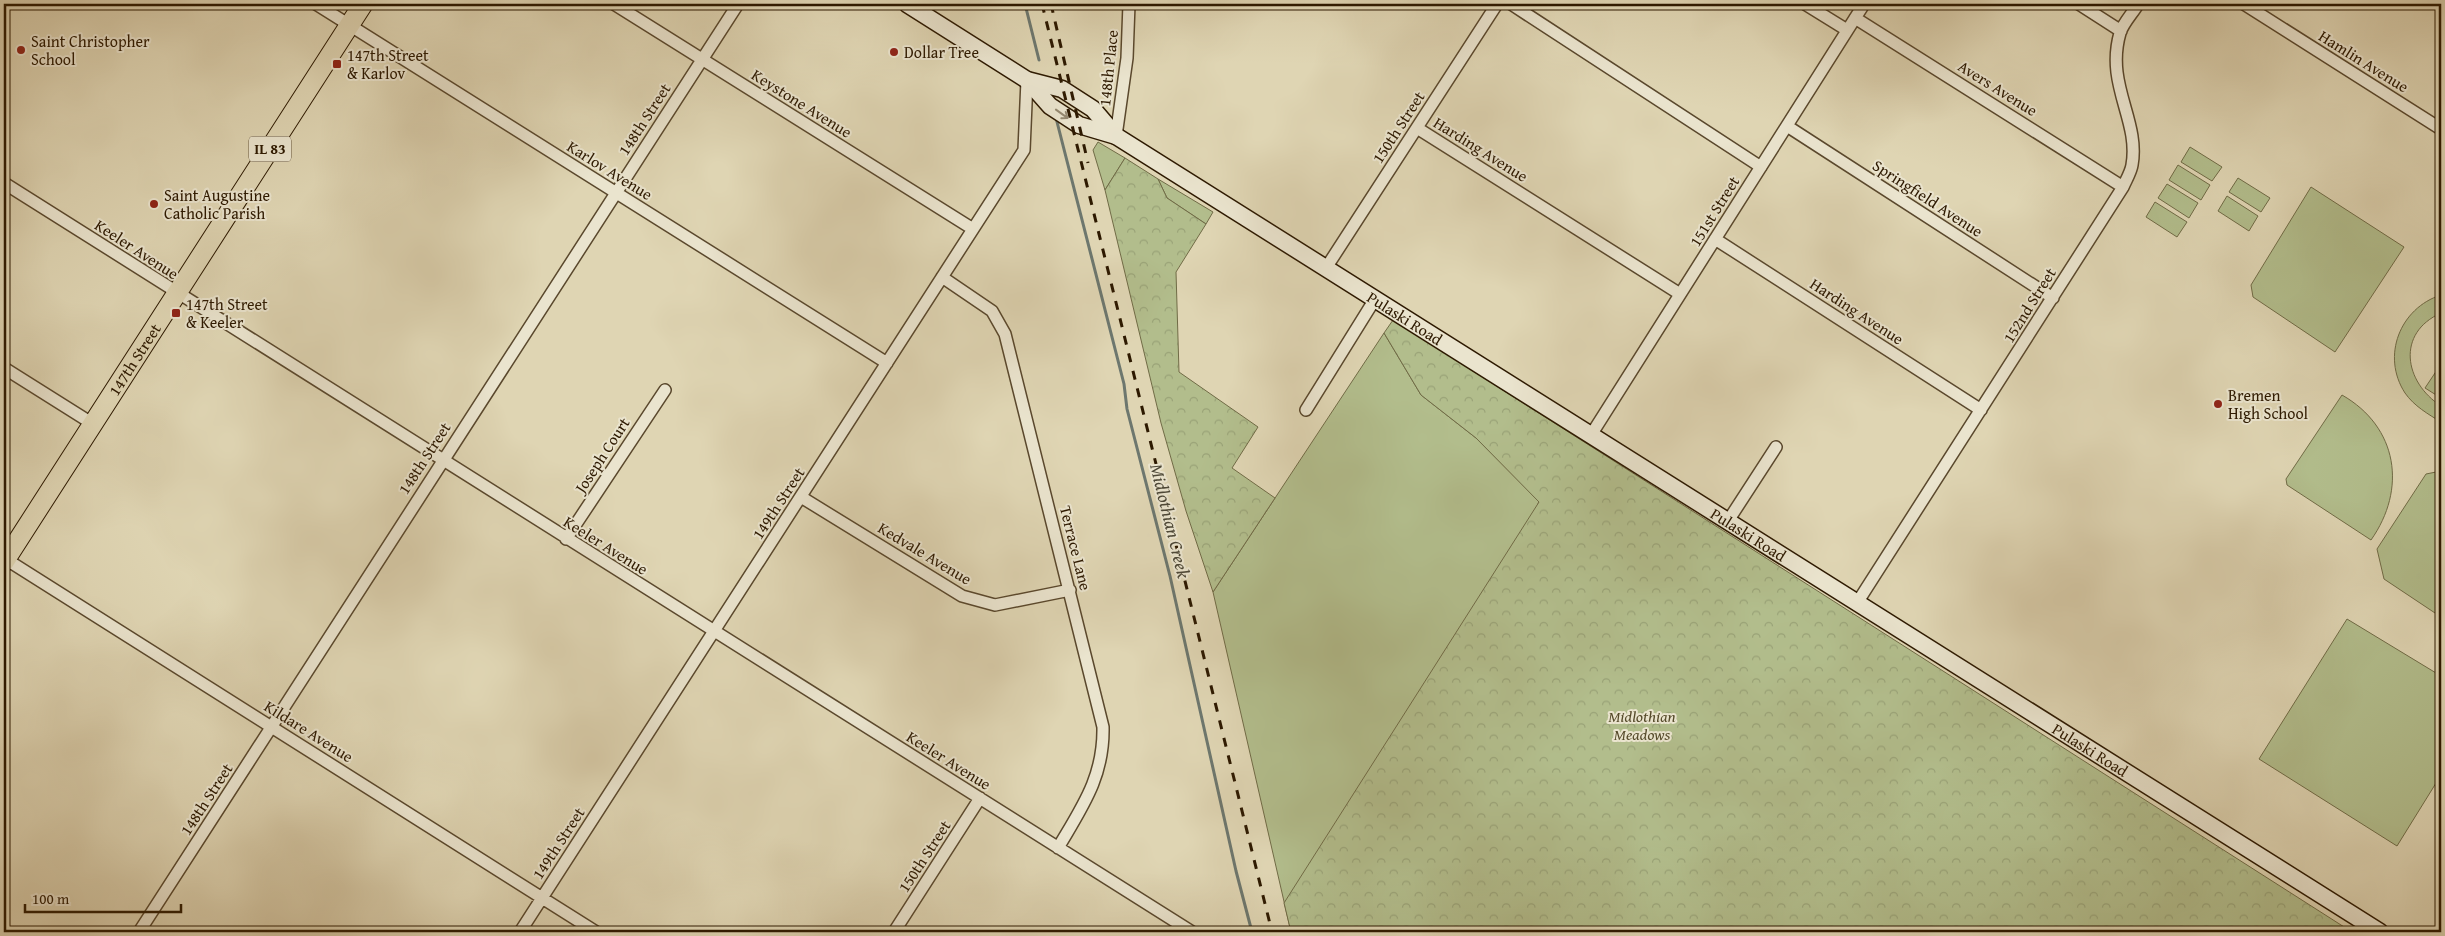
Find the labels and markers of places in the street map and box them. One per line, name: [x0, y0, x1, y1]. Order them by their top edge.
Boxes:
place label: Saint Christopher School: [31, 29, 150, 71]
place label: Dollar Tree: [904, 40, 979, 64]
place label: 147th Street & Karlov: [347, 43, 429, 85]
marker: Saint Christopher School: [15, 44, 27, 56]
marker: Dollar Tree: [888, 46, 900, 58]
marker: 147th Street & Karlov: [331, 58, 343, 70]
place label: Saint Augustine Catholic Parish: [164, 183, 270, 225]
marker: Saint Augustine Catholic Parish: [148, 198, 160, 210]
place label: 147th Street & Keeler: [186, 292, 268, 334]
marker: 147th Street & Keeler: [170, 307, 182, 319]
place label: Bremen High School: [2228, 383, 2309, 425]
marker: Bremen High School: [2212, 398, 2224, 410]

